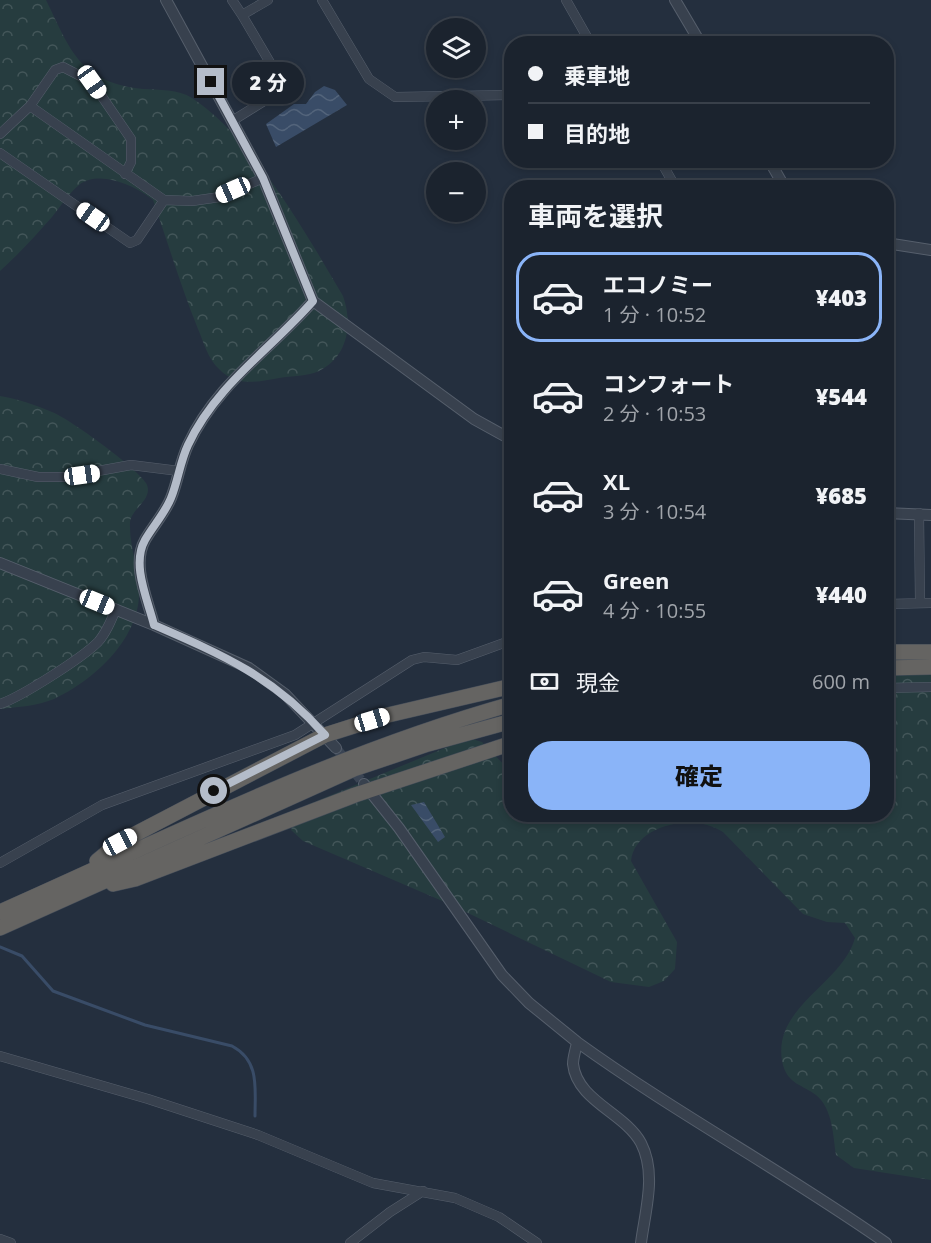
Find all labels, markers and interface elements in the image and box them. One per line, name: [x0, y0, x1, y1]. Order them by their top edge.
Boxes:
map controls: [426, 18, 486, 222]
button: layers: [426, 18, 486, 78]
text: 乗車地: [564, 60, 630, 90]
callout: 2 分: [232, 61, 304, 103]
car: [74, 62, 110, 102]
route end: [197, 68, 224, 95]
text: 2 分: [250, 69, 286, 96]
button: +: [426, 90, 486, 150]
text: 目的地: [564, 118, 630, 148]
button: −: [426, 162, 486, 222]
car: [213, 174, 253, 206]
text: 車両を選択: [528, 197, 663, 234]
car: [73, 199, 113, 235]
text: エコノミー: [603, 269, 713, 299]
icon: car: [531, 270, 585, 324]
text: ¥403: [815, 282, 867, 312]
text: 1 分 · 10:52: [603, 301, 706, 328]
text: コンフォート: [603, 368, 734, 398]
icon: car: [531, 369, 585, 423]
text: ¥544: [815, 381, 867, 411]
text: 2 分 · 10:53: [603, 400, 706, 427]
car: [63, 464, 101, 486]
text: XL: [603, 466, 630, 496]
icon: car: [531, 468, 585, 522]
text: ¥685: [815, 480, 867, 510]
text: 3 分 · 10:54: [603, 498, 706, 525]
text: Green: [603, 565, 669, 595]
icon: car: [531, 567, 585, 621]
text: ¥440: [815, 579, 867, 609]
car: [77, 587, 117, 617]
text: 4 分 · 10:55: [603, 597, 706, 624]
icon: cash: [528, 665, 561, 698]
text: 現金: [576, 667, 620, 697]
text: 600 m: [812, 668, 870, 695]
car: [352, 706, 392, 734]
button: 確定: [528, 741, 870, 810]
route start: [200, 777, 227, 804]
car: [100, 826, 140, 858]

